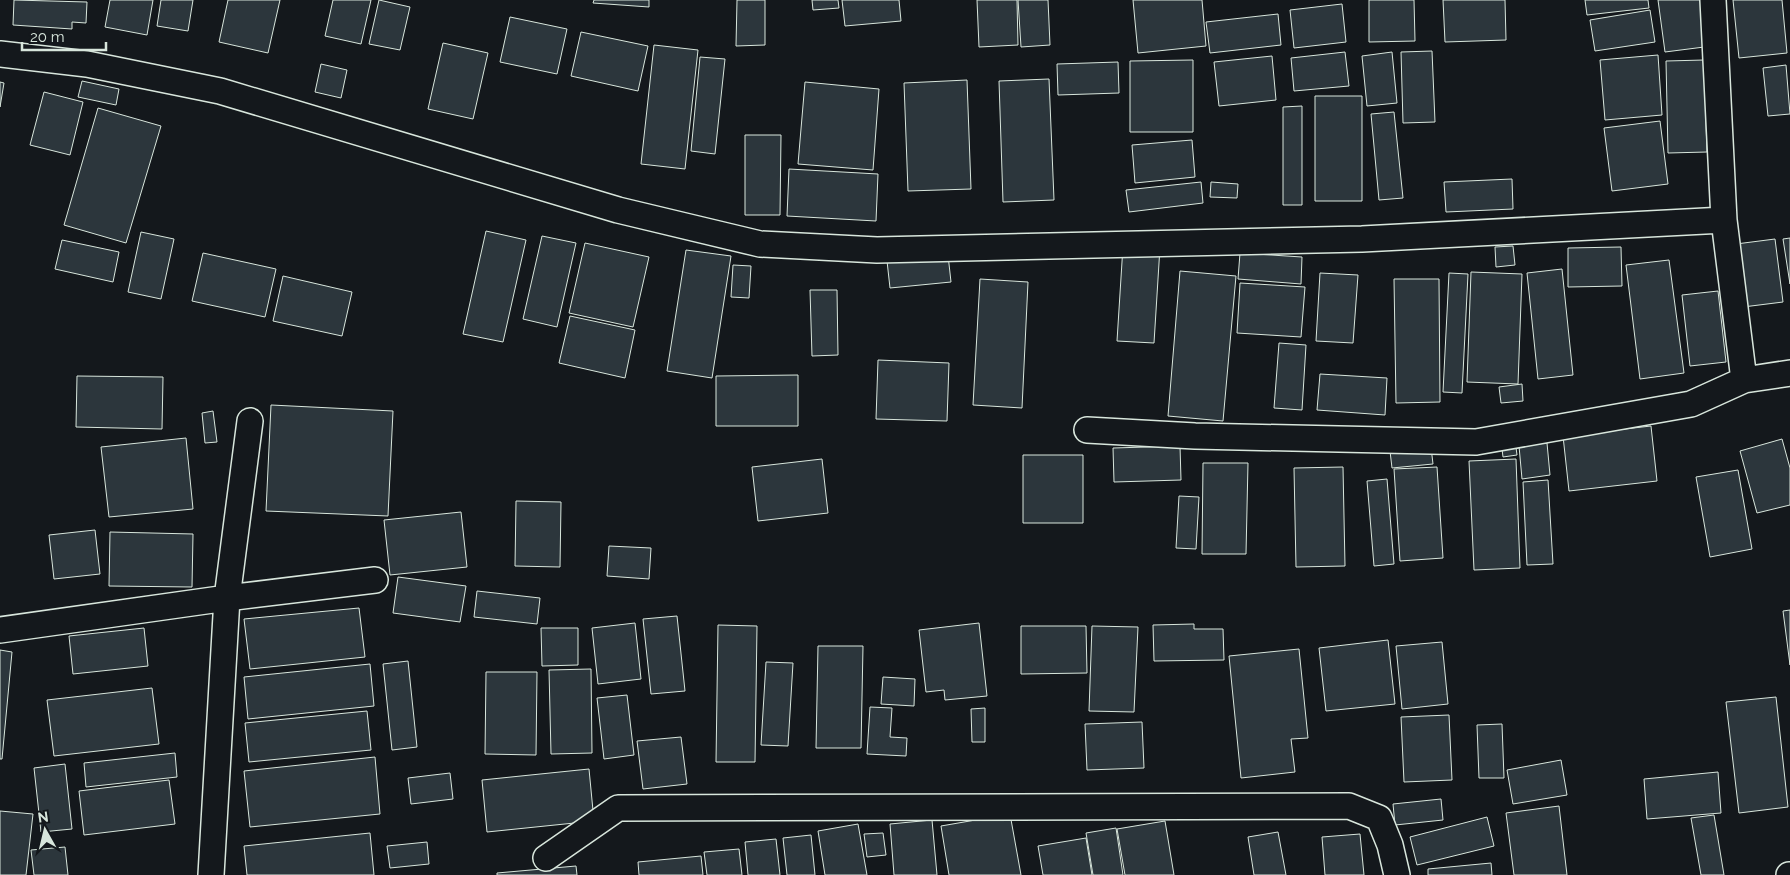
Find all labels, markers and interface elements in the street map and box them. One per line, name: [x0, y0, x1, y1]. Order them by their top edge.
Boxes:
scale bar: [22, 20, 106, 52]
text: 20 m: [30, 28, 65, 46]
north arrow: [20, 805, 70, 855]
text: N: [37, 808, 50, 826]

